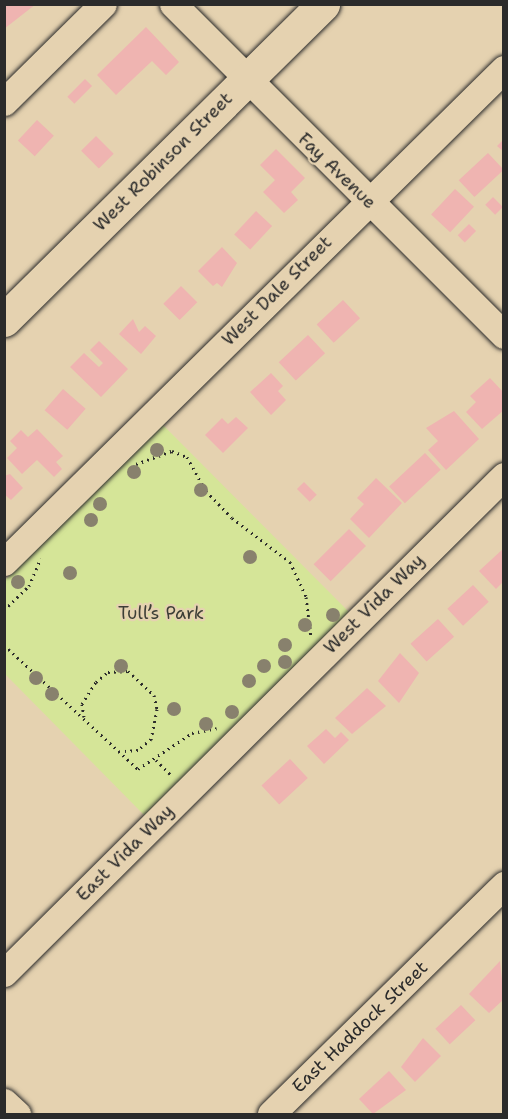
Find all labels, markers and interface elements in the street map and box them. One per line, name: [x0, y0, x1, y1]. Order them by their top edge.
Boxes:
street label: West Robinson Street: [89, 88, 237, 236]
street label: Fay Avenue: [294, 128, 380, 214]
street label: West Dale Street: [218, 232, 336, 350]
street label: West Vida Way: [319, 549, 429, 659]
park label: Tull’s Park: [118, 602, 204, 624]
street label: East Vida Way: [72, 800, 178, 906]
street label: East Haddock Street: [288, 957, 432, 1097]

